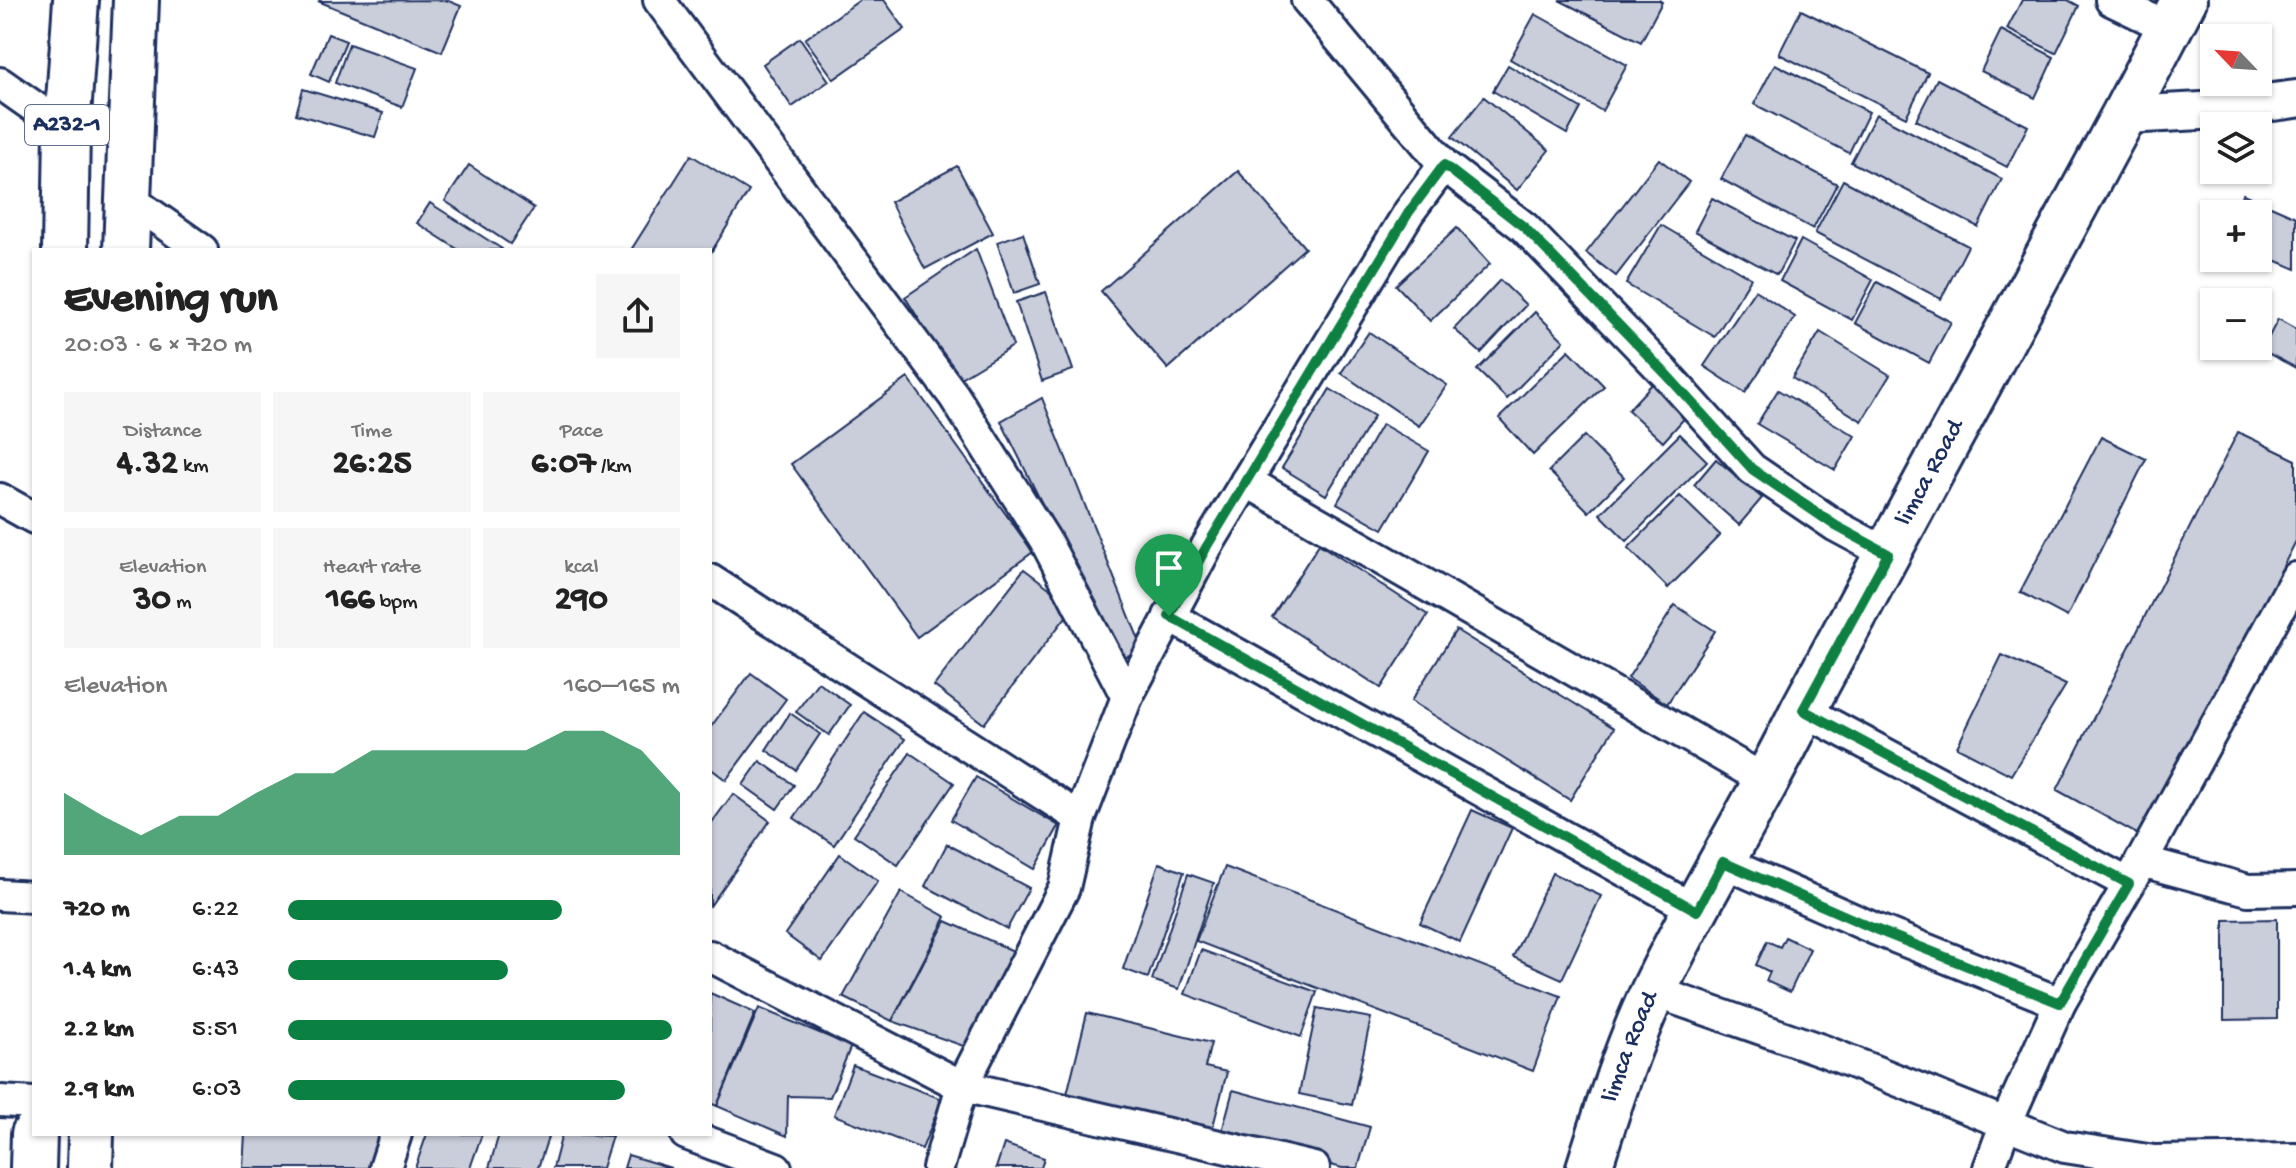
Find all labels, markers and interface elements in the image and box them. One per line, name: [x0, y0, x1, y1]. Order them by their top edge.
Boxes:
north arrow: [2200, 24, 2272, 96]
map controls: [2200, 24, 2272, 360]
road number: A232-1: [25, 105, 109, 145]
button: layers: [2200, 112, 2272, 184]
button: +: [2200, 200, 2272, 272]
button: share: [596, 274, 680, 358]
text: Evening run: [64, 275, 277, 327]
button: −: [2200, 288, 2272, 360]
text: 20:03 · 6 × 720 m: [64, 331, 252, 362]
street label: limca Road: [1890, 413, 1973, 532]
text: Distance: [124, 419, 202, 445]
text: Time: [352, 419, 392, 445]
text: Pace: [560, 419, 603, 445]
text: 4.32: [117, 445, 178, 485]
text: 26:25: [332, 445, 412, 485]
text: 6:07: [531, 445, 596, 485]
text: km: [178, 454, 209, 480]
text: /km: [596, 454, 632, 480]
pin: [1135, 534, 1203, 616]
icon: arrive: [1147, 546, 1191, 590]
text: Elevation: [119, 555, 206, 581]
text: Heart rate: [323, 555, 421, 581]
text: kcal: [564, 555, 598, 581]
text: 30: [134, 581, 171, 621]
text: 166: [326, 581, 374, 621]
text: 290: [555, 581, 608, 621]
text: m: [171, 590, 192, 616]
text: bpm: [374, 590, 418, 616]
text: Elevation: [64, 672, 167, 703]
text: 160–165 m: [564, 672, 680, 703]
text: 720 m: [64, 895, 130, 926]
text: 6:22: [192, 895, 239, 926]
text: 1.4 km: [64, 955, 131, 986]
text: 6:43: [192, 955, 239, 986]
street label: limca Road: [1596, 985, 1667, 1106]
text: 2.2 km: [64, 1015, 134, 1046]
text: 5:51: [192, 1015, 238, 1046]
text: 2.9 km: [64, 1075, 134, 1106]
text: 6:03: [192, 1075, 242, 1106]

